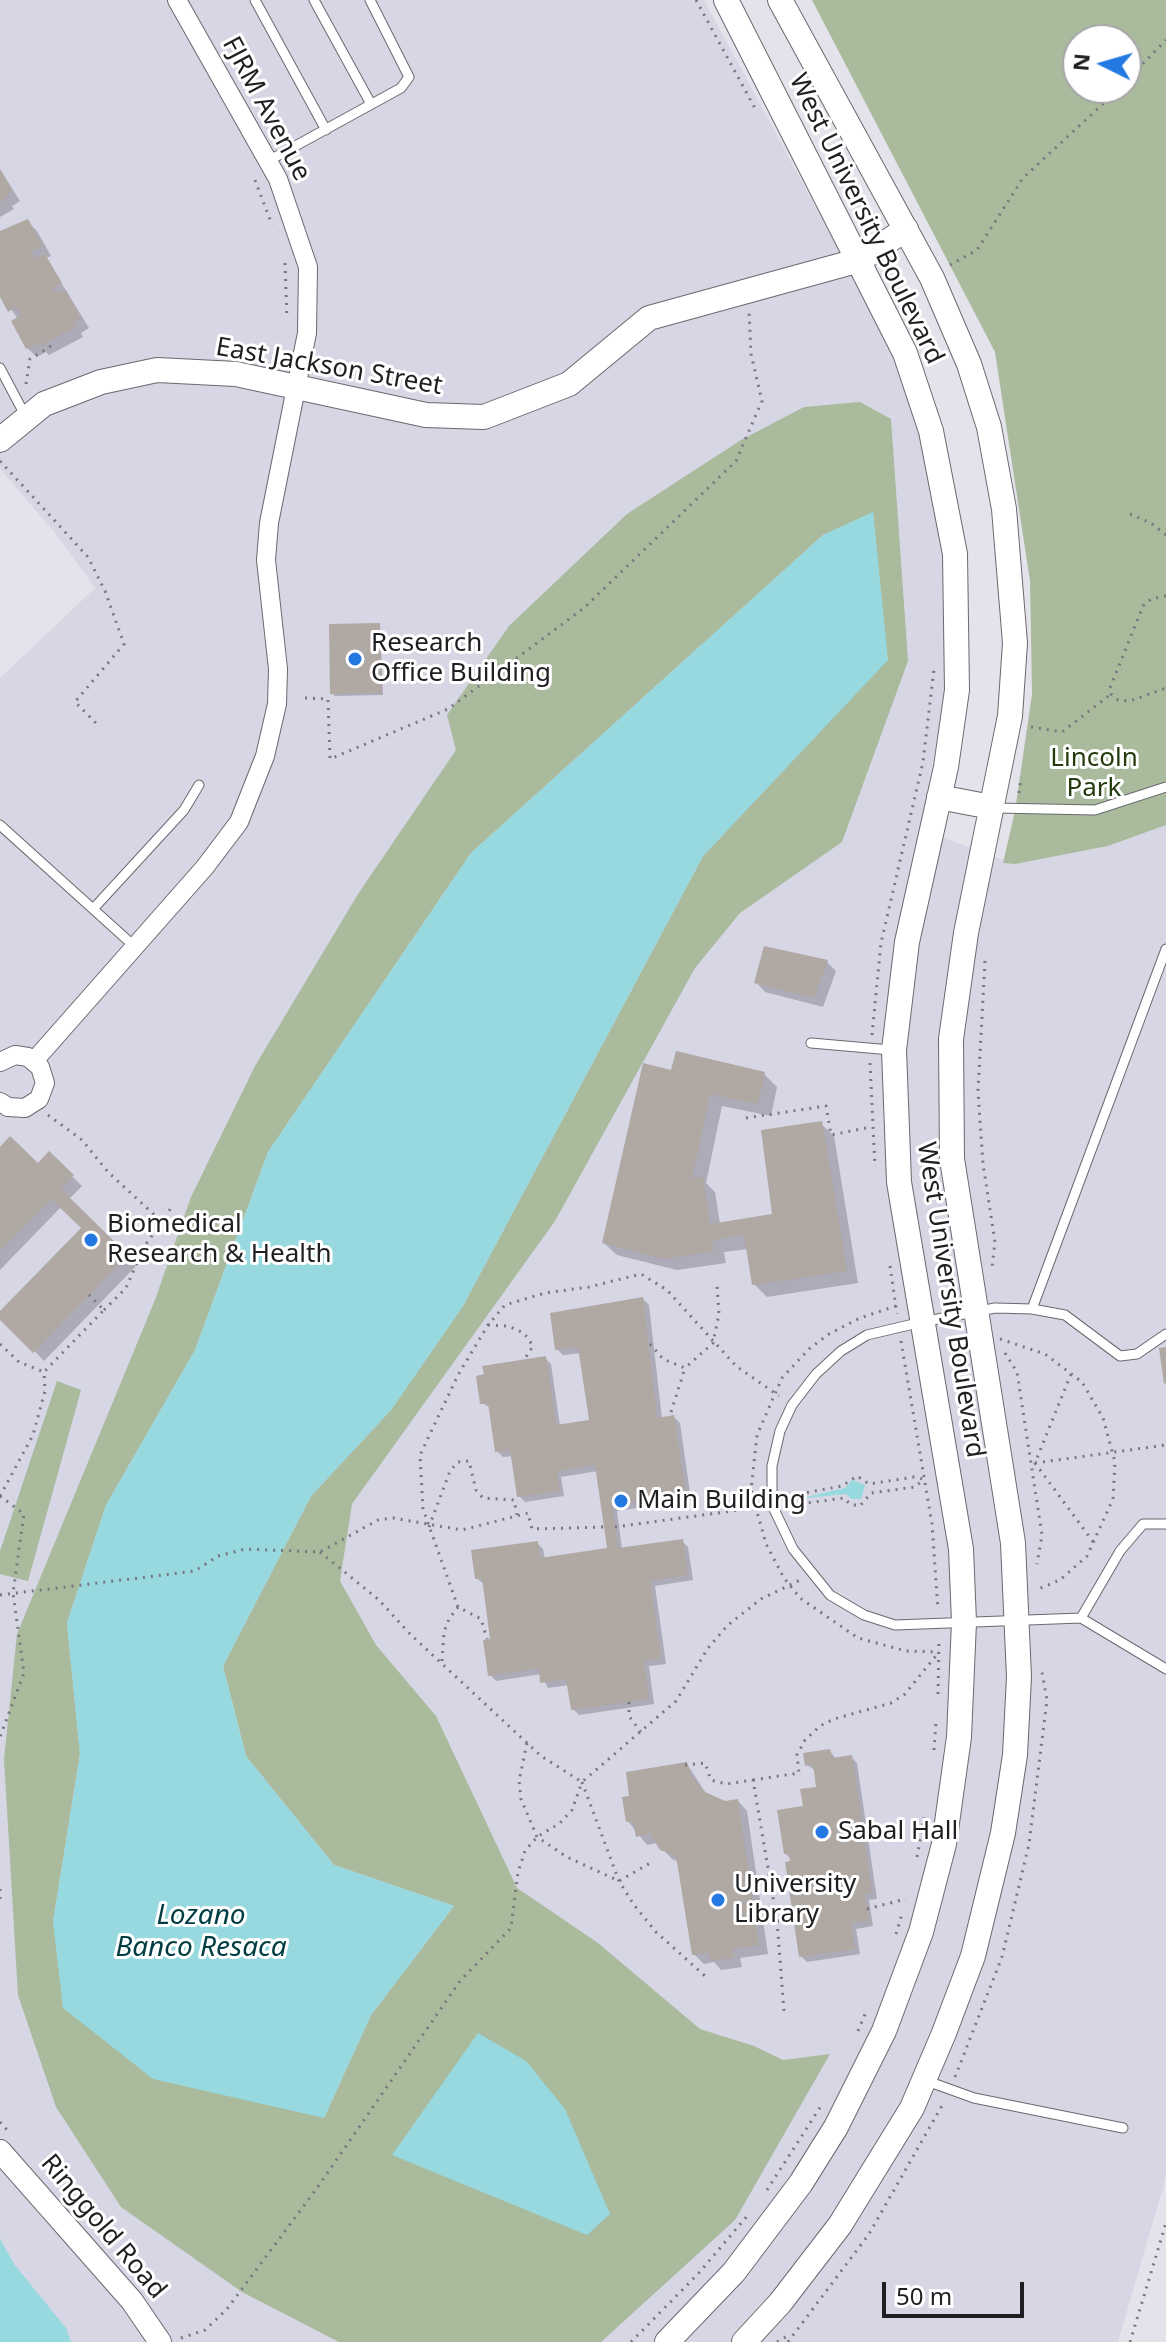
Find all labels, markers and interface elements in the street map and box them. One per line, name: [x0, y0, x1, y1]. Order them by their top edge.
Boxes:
north arrow: [1062, 24, 1142, 104]
street label: FJRM Avenue: [215, 32, 317, 186]
text: N: [1064, 52, 1096, 72]
street label: West University Boulevard: [782, 69, 950, 369]
street label: East Jackson Street: [213, 332, 445, 402]
place label: Research Office Building: [371, 628, 551, 690]
marker: Research Office Building: [346, 650, 364, 668]
park label: Lincoln Park: [1050, 743, 1138, 804]
street label: West University Boulevard: [910, 1140, 990, 1460]
place label: Biomedical Research & Health: [107, 1209, 332, 1270]
marker: Biomedical Research & Health: [82, 1231, 100, 1249]
place label: Main Building: [637, 1485, 806, 1517]
marker: Main Building: [612, 1492, 630, 1510]
place label: Sabal Hall: [838, 1816, 958, 1848]
marker: Sabal Hall: [813, 1823, 831, 1841]
place label: University Library: [734, 1869, 856, 1930]
marker: University Library: [709, 1891, 727, 1909]
water label: Lozano Banco Resaca: [115, 1899, 287, 1965]
street label: Ringgold Road: [34, 2149, 172, 2305]
scale bar: [886, 2266, 1028, 2316]
text: 50 m: [896, 2279, 952, 2312]

